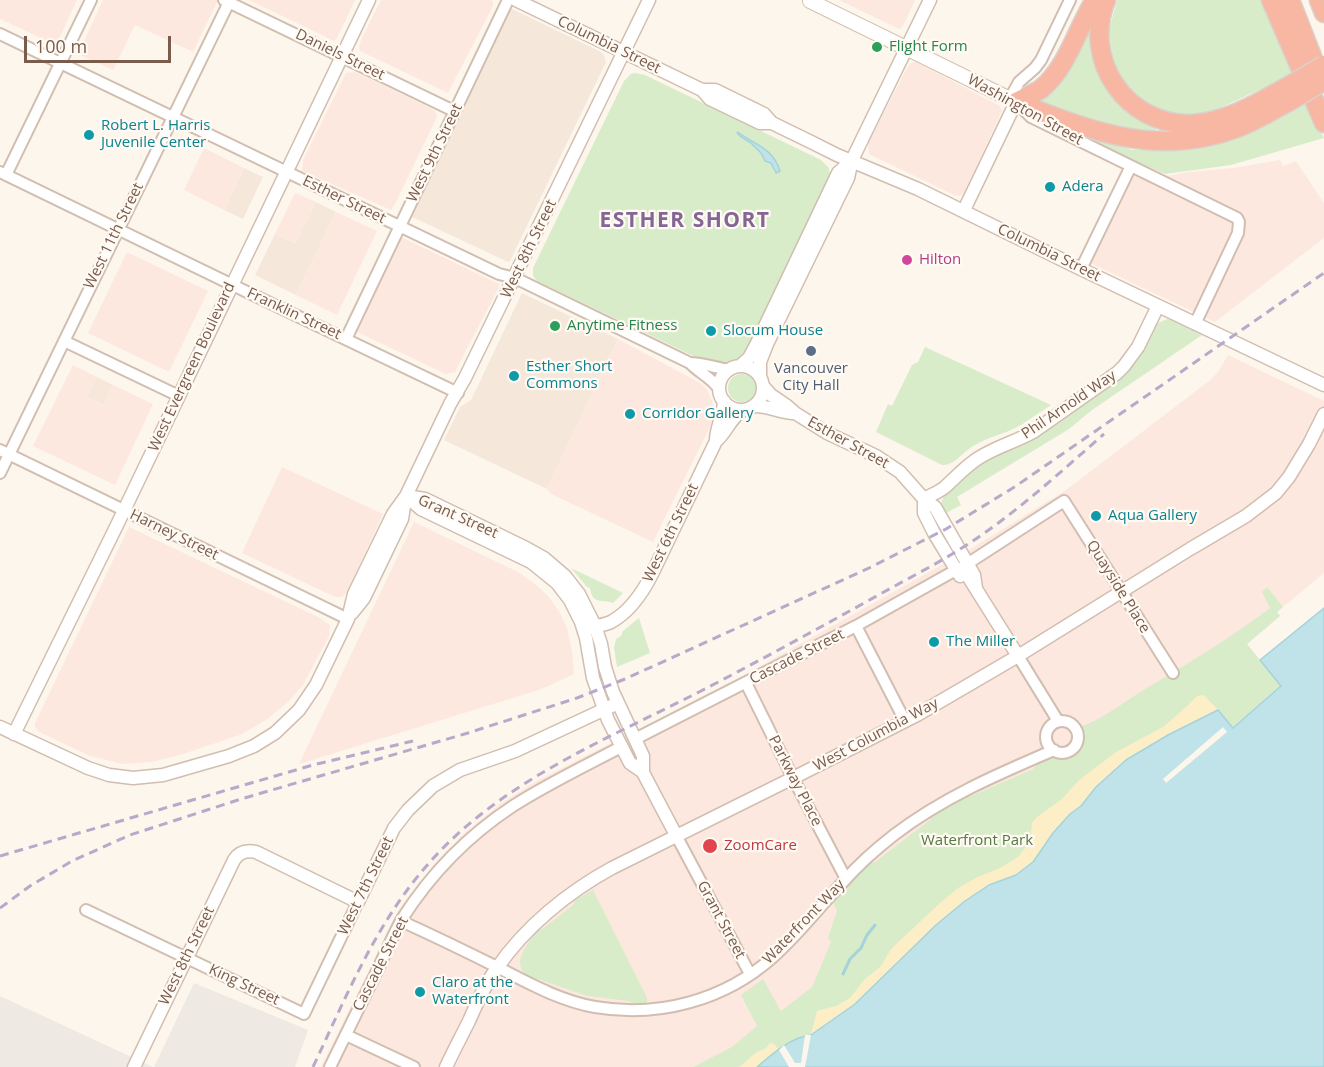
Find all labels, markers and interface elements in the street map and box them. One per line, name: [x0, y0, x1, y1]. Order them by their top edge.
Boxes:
street label: Columbia Street: [555, 12, 663, 78]
scale bar: [27, 24, 174, 62]
street label: Daniels Street: [292, 26, 388, 84]
text: 100 m: [35, 34, 87, 58]
place label: Flight Form: [889, 38, 968, 56]
marker: Flight Form: [870, 40, 884, 54]
street label: Washington Street: [964, 71, 1086, 149]
street label: West 9th Street: [403, 101, 467, 205]
place label: Robert L. Harris Juvenile Center: [101, 117, 211, 152]
marker: Robert L. Harris Juvenile Center: [82, 128, 96, 142]
street label: Esther Street: [299, 172, 389, 228]
place label: Adera: [1062, 178, 1104, 196]
street label: West 11th Street: [80, 180, 148, 292]
marker: Adera: [1043, 180, 1057, 194]
street label: West 8th Street: [497, 197, 561, 301]
district label: ESTHER SHORT: [599, 208, 771, 234]
street label: Columbia Street: [995, 220, 1103, 286]
place label: Hilton: [919, 251, 961, 269]
marker: Hilton: [900, 253, 914, 267]
street label: West Evergreen Boulevard: [145, 280, 239, 454]
street label: Franklin Street: [244, 284, 344, 344]
place label: Anytime Fitness: [567, 317, 677, 335]
marker: Anytime Fitness: [548, 319, 562, 333]
place label: Slocum House: [723, 322, 823, 340]
marker: Slocum House: [704, 324, 718, 338]
marker: Vancouver City Hall: [804, 344, 818, 358]
place label: Esther Short Commons: [526, 358, 612, 393]
place label: Vancouver City Hall: [774, 360, 848, 395]
street label: Phil Arnold Way: [1018, 367, 1120, 443]
marker: Esther Short Commons: [507, 369, 521, 383]
place label: Corridor Gallery: [642, 405, 754, 423]
marker: Corridor Gallery: [623, 407, 637, 421]
street label: Esther Street: [804, 413, 892, 473]
street label: West 6th Street: [639, 481, 703, 585]
street label: Grant Street: [415, 491, 501, 543]
street label: Harney Street: [127, 506, 221, 564]
place label: Aqua Gallery: [1108, 507, 1197, 525]
marker: Aqua Gallery: [1089, 509, 1103, 523]
street label: Quayside Place: [1082, 537, 1154, 637]
street label: Cascade Street: [747, 625, 847, 689]
place label: The Miller: [946, 633, 1015, 651]
marker: The Miller: [927, 635, 941, 649]
street label: West Columbia Way: [810, 694, 942, 776]
street label: Parkway Place: [764, 733, 826, 829]
park label: Waterfront Park: [921, 832, 1033, 850]
street label: West 7th Street: [334, 834, 398, 938]
marker: ZoomCare: [701, 837, 719, 855]
place label: ZoomCare: [724, 837, 797, 855]
street label: Waterfront Way: [759, 876, 849, 968]
street label: Grant Street: [693, 878, 749, 962]
street label: West 8th Street: [155, 904, 219, 1008]
street label: Cascade Street: [349, 914, 413, 1014]
street label: King Street: [206, 961, 282, 1009]
place label: Claro at the Waterfront: [432, 974, 513, 1009]
marker: Claro at the Waterfront: [413, 985, 427, 999]

